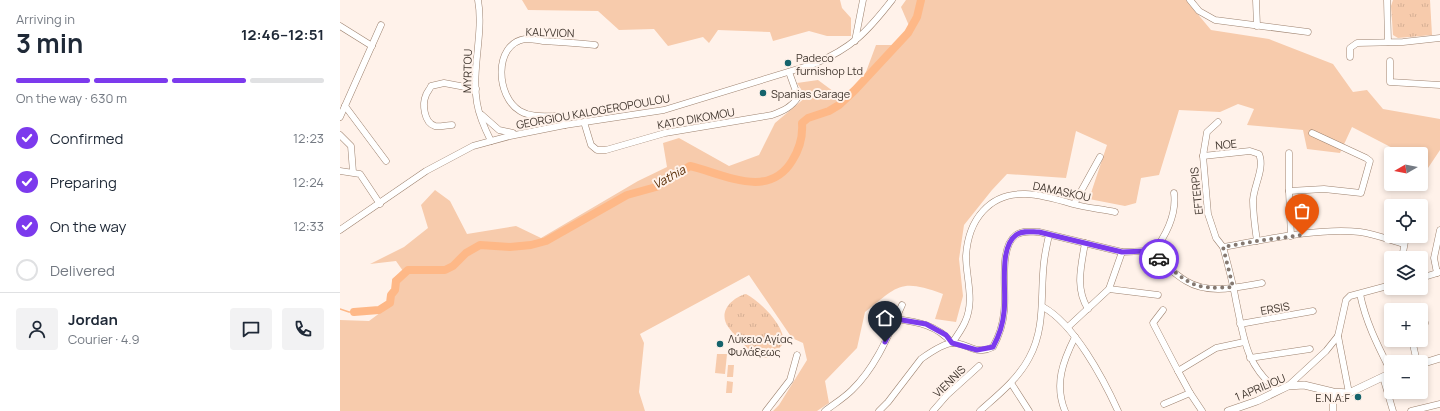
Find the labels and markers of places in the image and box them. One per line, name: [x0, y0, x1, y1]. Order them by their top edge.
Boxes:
place label: Padeco furnishop Ltd: [796, 50, 863, 78]
marker: Padeco furnishop Ltd: [783, 58, 793, 68]
place label: Spanias Garage: [771, 86, 851, 101]
marker: Spanias Garage: [758, 88, 768, 98]
pin: [1285, 194, 1319, 235]
pin: [868, 301, 902, 342]
place label: Λύκειο Αγίας Φυλάξεως: [728, 331, 793, 359]
marker: Λύκειο Αγίας Φυλάξεως: [715, 339, 725, 349]
place label: E.N.A.F: [1315, 390, 1350, 405]
marker: E.N.A.F: [1353, 392, 1363, 402]

